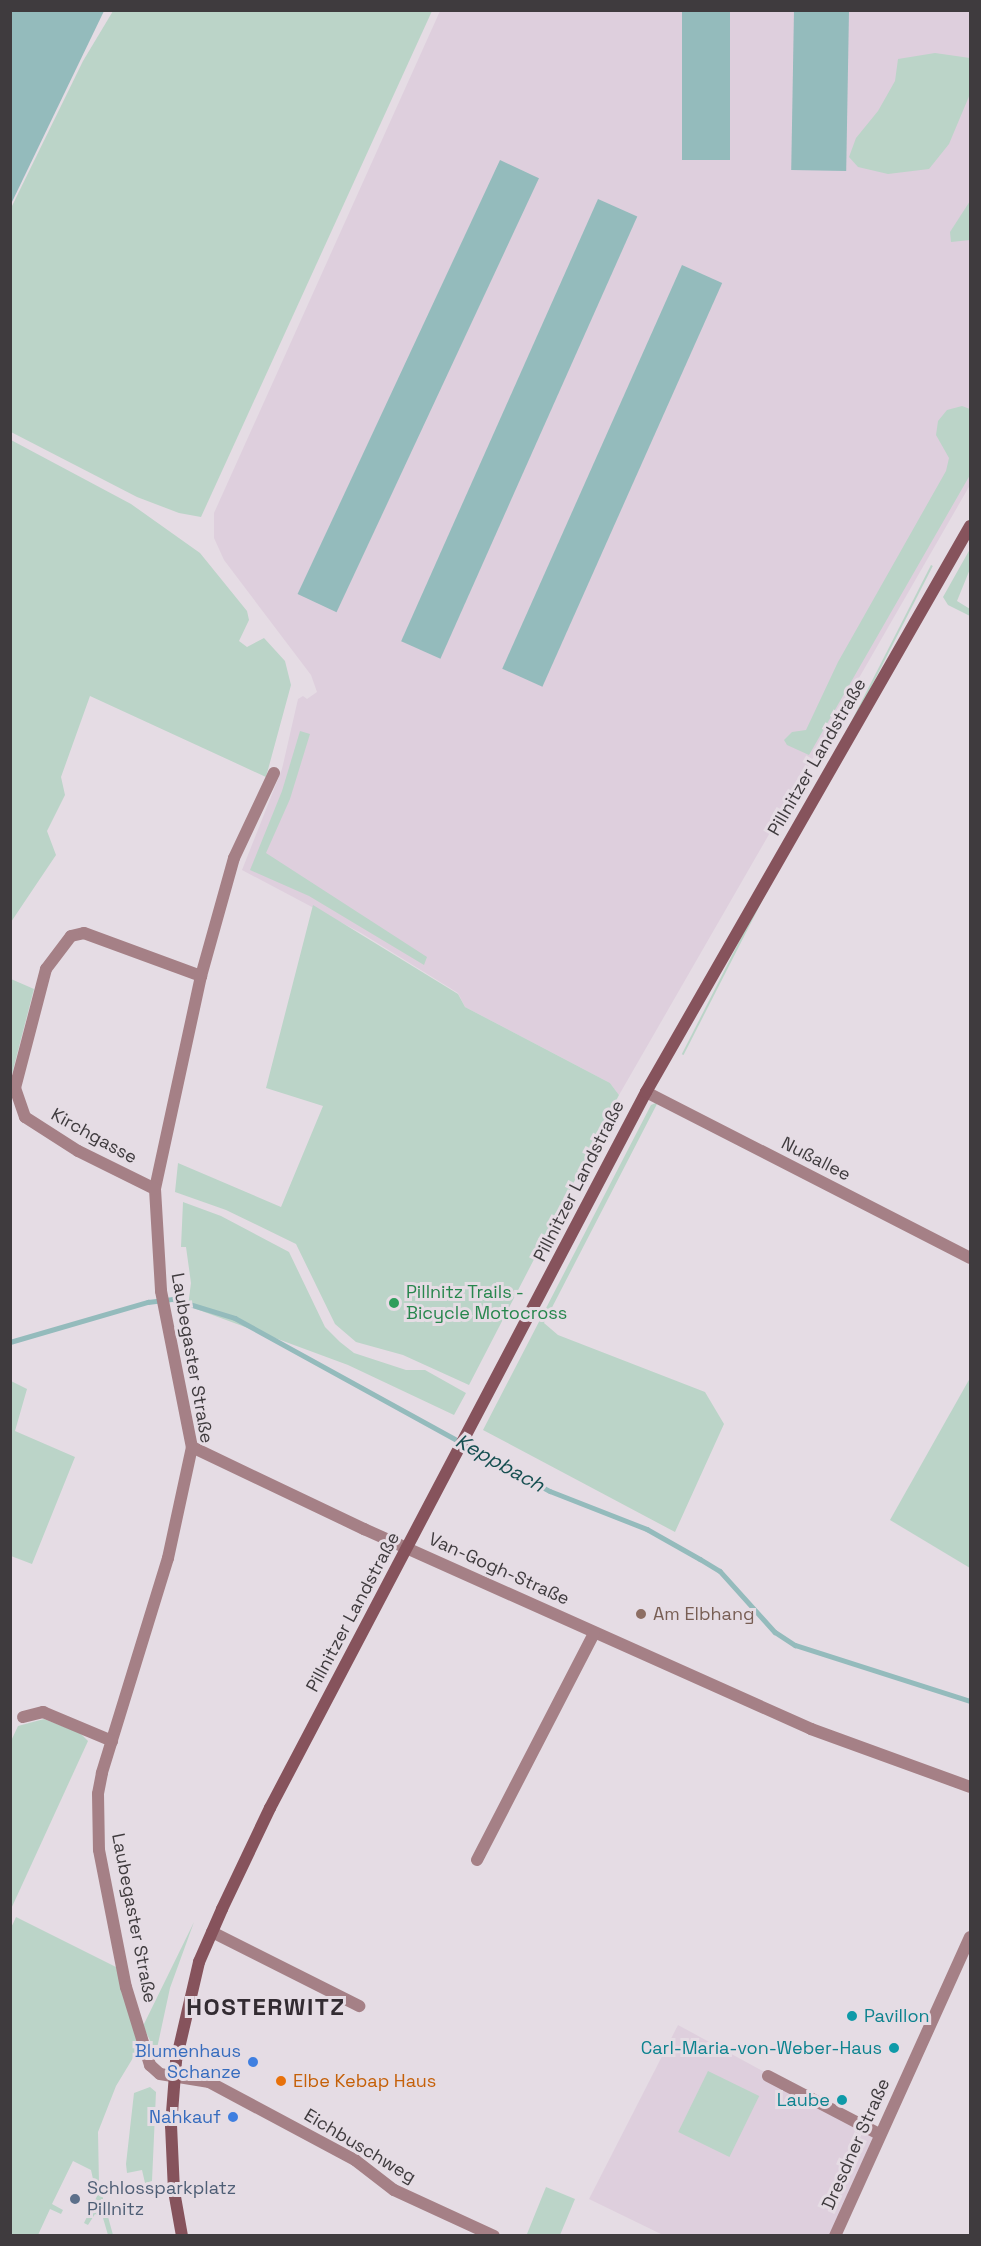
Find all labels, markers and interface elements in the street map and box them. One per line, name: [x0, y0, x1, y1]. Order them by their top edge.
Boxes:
street label: Pillnitzer Landstraße: [763, 675, 871, 839]
street label: Pillnitzer Landstraße: [529, 1097, 629, 1265]
street label: Kirchgasse: [47, 1103, 141, 1169]
street label: Nußallee: [778, 1132, 854, 1186]
street label: Laubegaster Straße: [166, 1271, 218, 1445]
place label: Pillnitz Trails - Bicycle Motocross: [406, 1282, 567, 1324]
marker: Pillnitz Trails - Bicycle Motocross: [387, 1296, 401, 1310]
water label: Keppbach: [451, 1429, 549, 1497]
street label: Pillnitzer Landstraße: [302, 1528, 404, 1696]
street label: Van-Gogh-Straße: [425, 1528, 573, 1610]
place label: Am Elbhang: [653, 1603, 755, 1625]
marker: Am Elbhang: [634, 1607, 648, 1621]
street label: Laubegaster Straße: [107, 1831, 161, 2005]
district label: HOSTERWITZ: [186, 1993, 346, 2021]
place label: Pavillon: [864, 2005, 930, 2027]
marker: Pavillon: [845, 2009, 859, 2023]
place label: Carl-Maria-von-Weber-Haus: [641, 2037, 882, 2059]
place label: Blumenhaus Schanze: [135, 2041, 241, 2084]
marker: Carl-Maria-von-Weber-Haus: [887, 2041, 901, 2055]
marker: Blumenhaus Schanze: [246, 2055, 260, 2069]
place label: Elbe Kebap Haus: [293, 2070, 436, 2092]
marker: Elbe Kebap Haus: [274, 2074, 288, 2088]
street label: Dresdner Straße: [817, 2075, 895, 2213]
place label: Laube: [777, 2089, 830, 2111]
marker: Laube: [835, 2093, 849, 2107]
street label: Eichbuschweg: [300, 2104, 420, 2188]
place label: Nahkauf: [149, 2106, 221, 2128]
marker: Nahkauf: [226, 2110, 240, 2124]
place label: Schlossparkplatz Pillnitz: [87, 2178, 236, 2220]
marker: Schlossparkplatz Pillnitz: [68, 2192, 82, 2206]

